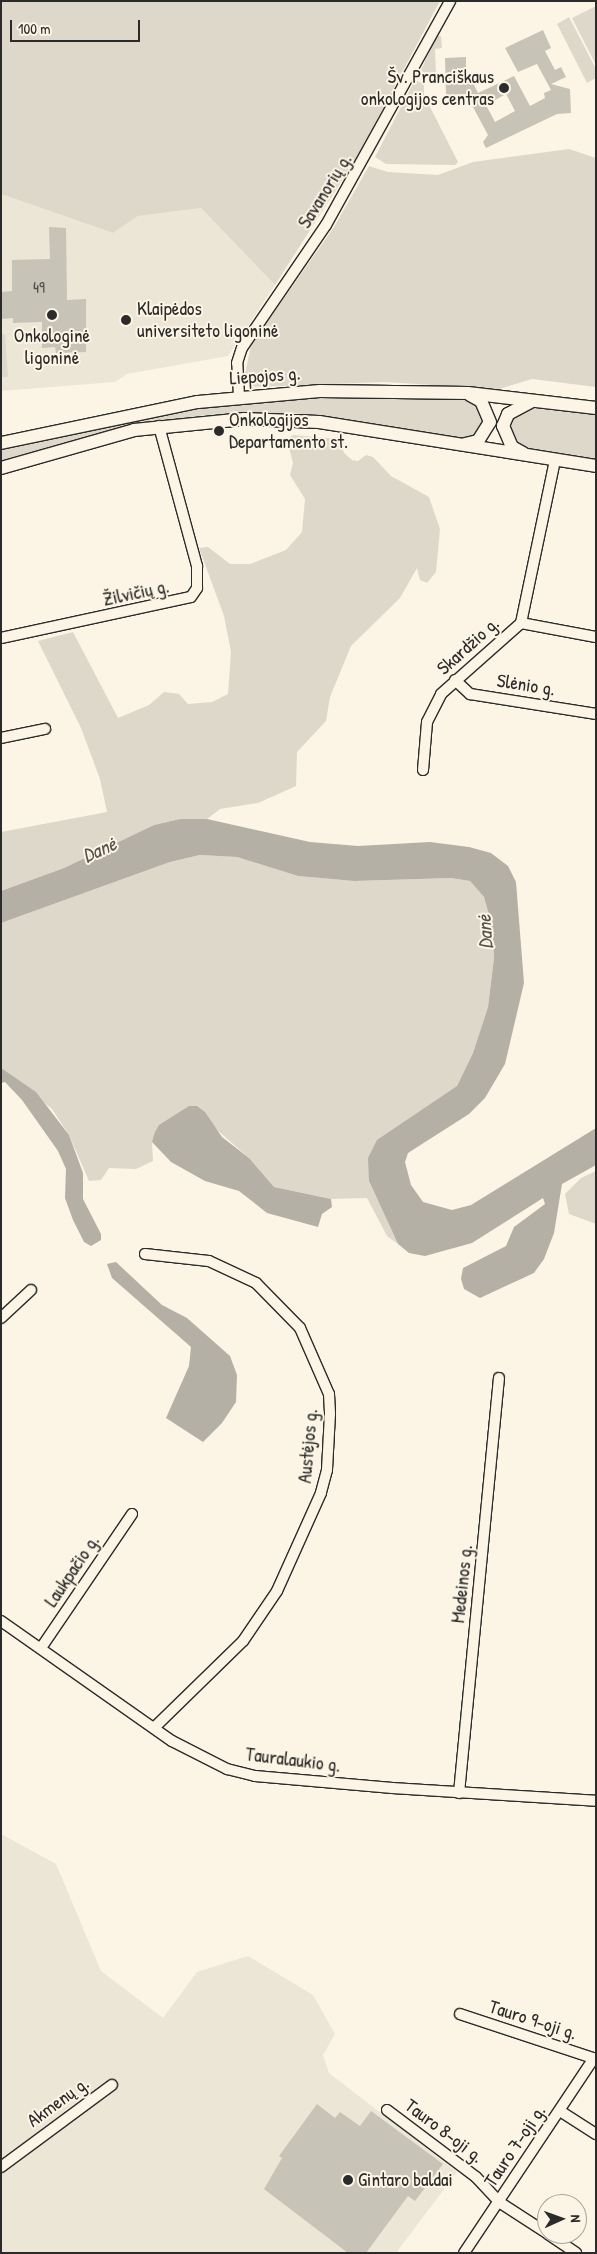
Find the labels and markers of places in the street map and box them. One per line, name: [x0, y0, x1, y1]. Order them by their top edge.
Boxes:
place label: Šv. Pranciškaus onkologijos centras: [361, 66, 494, 110]
marker: Šv. Pranciškaus onkologijos centras: [498, 82, 510, 94]
place label: Klaipėdos universiteto ligoninė: [137, 298, 279, 342]
marker: Onkologinė ligoninė: [45, 308, 59, 322]
marker: Klaipėdos universiteto ligoninė: [119, 313, 133, 327]
place label: Onkologinė ligoninė: [14, 325, 90, 369]
place label: Onkologijos Departamento st.: [229, 409, 348, 453]
marker: Onkologijos Departamento st.: [213, 425, 225, 437]
place label: Gintaro baldai: [358, 2169, 453, 2191]
marker: Gintaro baldai: [342, 2174, 354, 2186]

